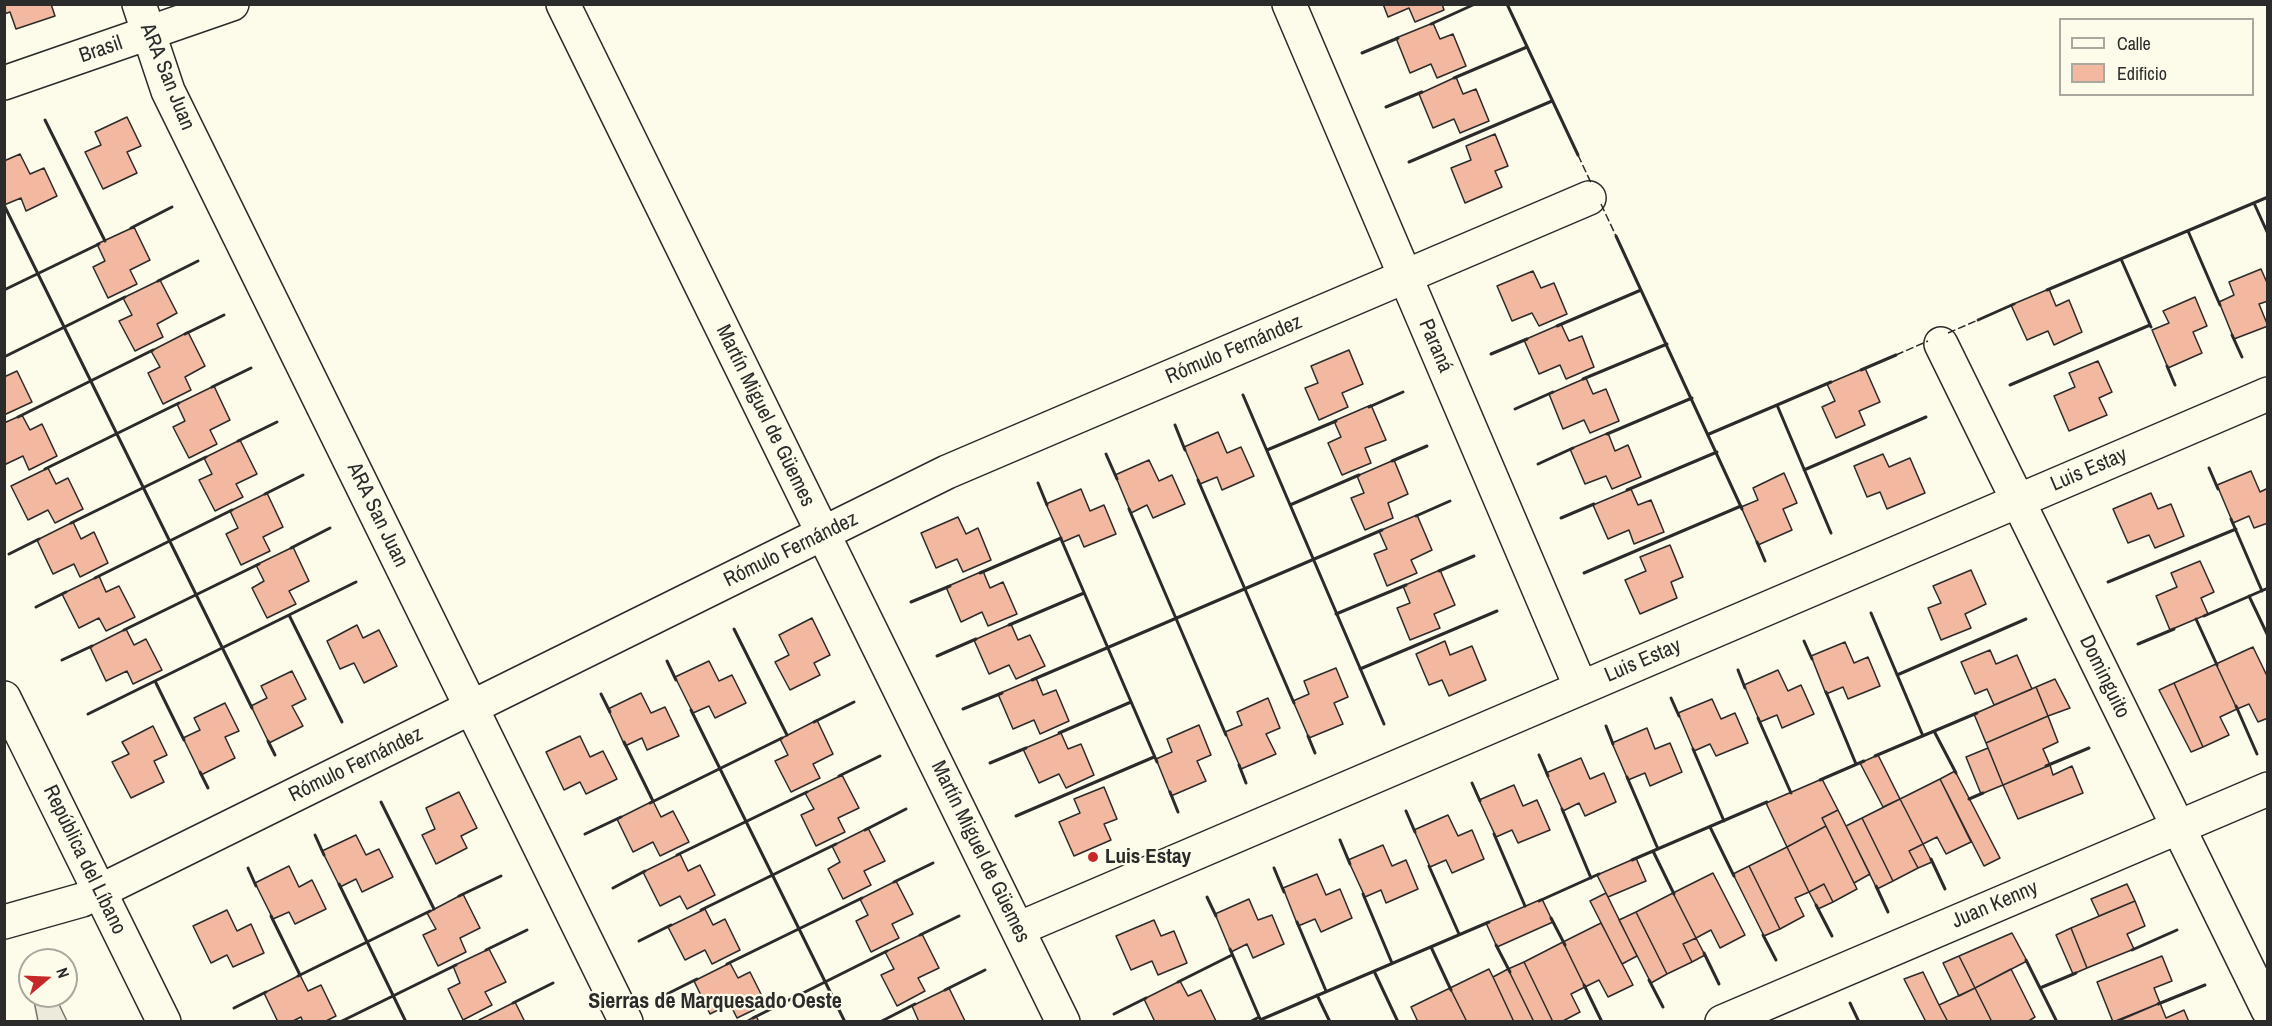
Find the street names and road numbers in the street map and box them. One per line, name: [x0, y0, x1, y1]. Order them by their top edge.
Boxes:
street label: ARA San Juan: [134, 20, 200, 134]
street label: Brasil: [76, 31, 126, 69]
street label: Rómulo Fernández: [1162, 310, 1306, 390]
street label: Paraná: [1413, 316, 1457, 376]
street label: Martín Miguel de Güemes: [710, 321, 820, 511]
street label: Luis Estay: [2047, 443, 2131, 497]
street label: ARA San Juan: [341, 459, 413, 571]
street label: Rómulo Fernández: [720, 507, 862, 593]
street label: Dominguito: [2073, 631, 2135, 723]
street label: Luis Estay: [1601, 634, 1685, 688]
street label: Rómulo Fernández: [285, 722, 427, 808]
street label: Martín Miguel de Güemes: [925, 757, 1035, 947]
street label: República del Líbano: [37, 781, 131, 939]
street label: Juan Kenny: [1948, 876, 2042, 934]

